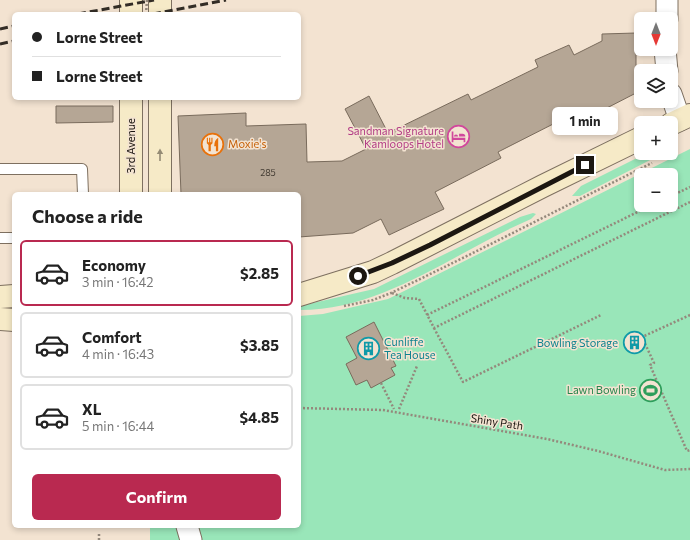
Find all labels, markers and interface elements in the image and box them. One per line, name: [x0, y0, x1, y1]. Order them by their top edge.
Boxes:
north arrow: [634, 12, 678, 56]
map controls: [634, 12, 678, 212]
text: Lorne Street: [56, 28, 143, 46]
button: layers: [634, 64, 678, 108]
text: Lorne Street: [56, 67, 143, 85]
callout: 1 min: [552, 107, 618, 135]
text: 1 min: [570, 113, 600, 129]
button: +: [634, 116, 678, 160]
street label: 3rd Avenue: [124, 118, 137, 174]
place label: Sandman Signature Kamloops Hotel: [347, 124, 444, 150]
hotel icon: Sandman Signature Kamloops Hotel: [446, 124, 472, 150]
restaurant icon: Moxie's: [200, 131, 226, 157]
place label: Moxie's: [228, 137, 267, 150]
one-way arrow: [157, 148, 163, 161]
route end: [576, 156, 594, 174]
house number: 285: [260, 167, 276, 178]
button: −: [634, 168, 678, 212]
text: Choose a ride: [32, 205, 143, 227]
icon: car: [34, 255, 70, 291]
text: Economy: [82, 256, 146, 274]
text: $2.85: [240, 264, 279, 282]
route start: [349, 267, 367, 285]
text: 3 min · 16:42: [82, 274, 153, 290]
icon: car: [34, 327, 70, 363]
text: Comfort: [82, 328, 142, 346]
building icon: Bowling Storage: [621, 330, 647, 356]
building icon: Cunliffe Tea House: [356, 335, 382, 361]
place label: Cunliffe Tea House: [384, 335, 436, 361]
text: $3.85: [240, 336, 279, 354]
place label: Bowling Storage: [537, 336, 618, 349]
text: 4 min · 16:43: [82, 346, 154, 362]
sports icon: Lawn Bowling: [638, 377, 664, 403]
place label: Lawn Bowling: [567, 383, 636, 396]
icon: car: [34, 399, 70, 435]
text: XL: [82, 400, 101, 418]
text: $4.85: [239, 408, 279, 426]
street label: Shiny Path: [470, 411, 524, 432]
text: 5 min · 16:44: [82, 418, 154, 434]
button: Confirm: [32, 474, 281, 520]

